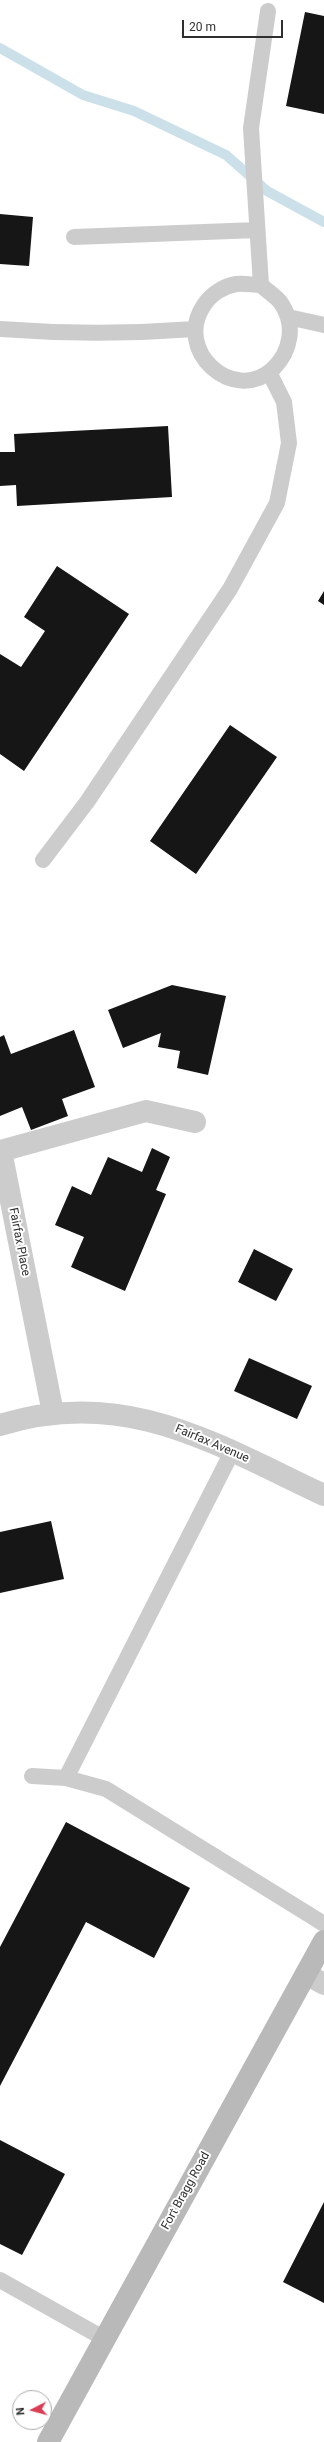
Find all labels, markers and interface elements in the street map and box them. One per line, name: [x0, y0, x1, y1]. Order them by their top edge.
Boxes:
scale bar: [184, 12, 285, 38]
text: 20 m: [189, 20, 216, 34]
street label: Fairfax Place: [5, 1207, 33, 1277]
street label: Fairfax Avenue: [173, 1422, 251, 1466]
street label: Fort Bragg Road: [159, 2150, 213, 2232]
north arrow: [12, 2390, 52, 2430]
text: N: [14, 2407, 27, 2416]

